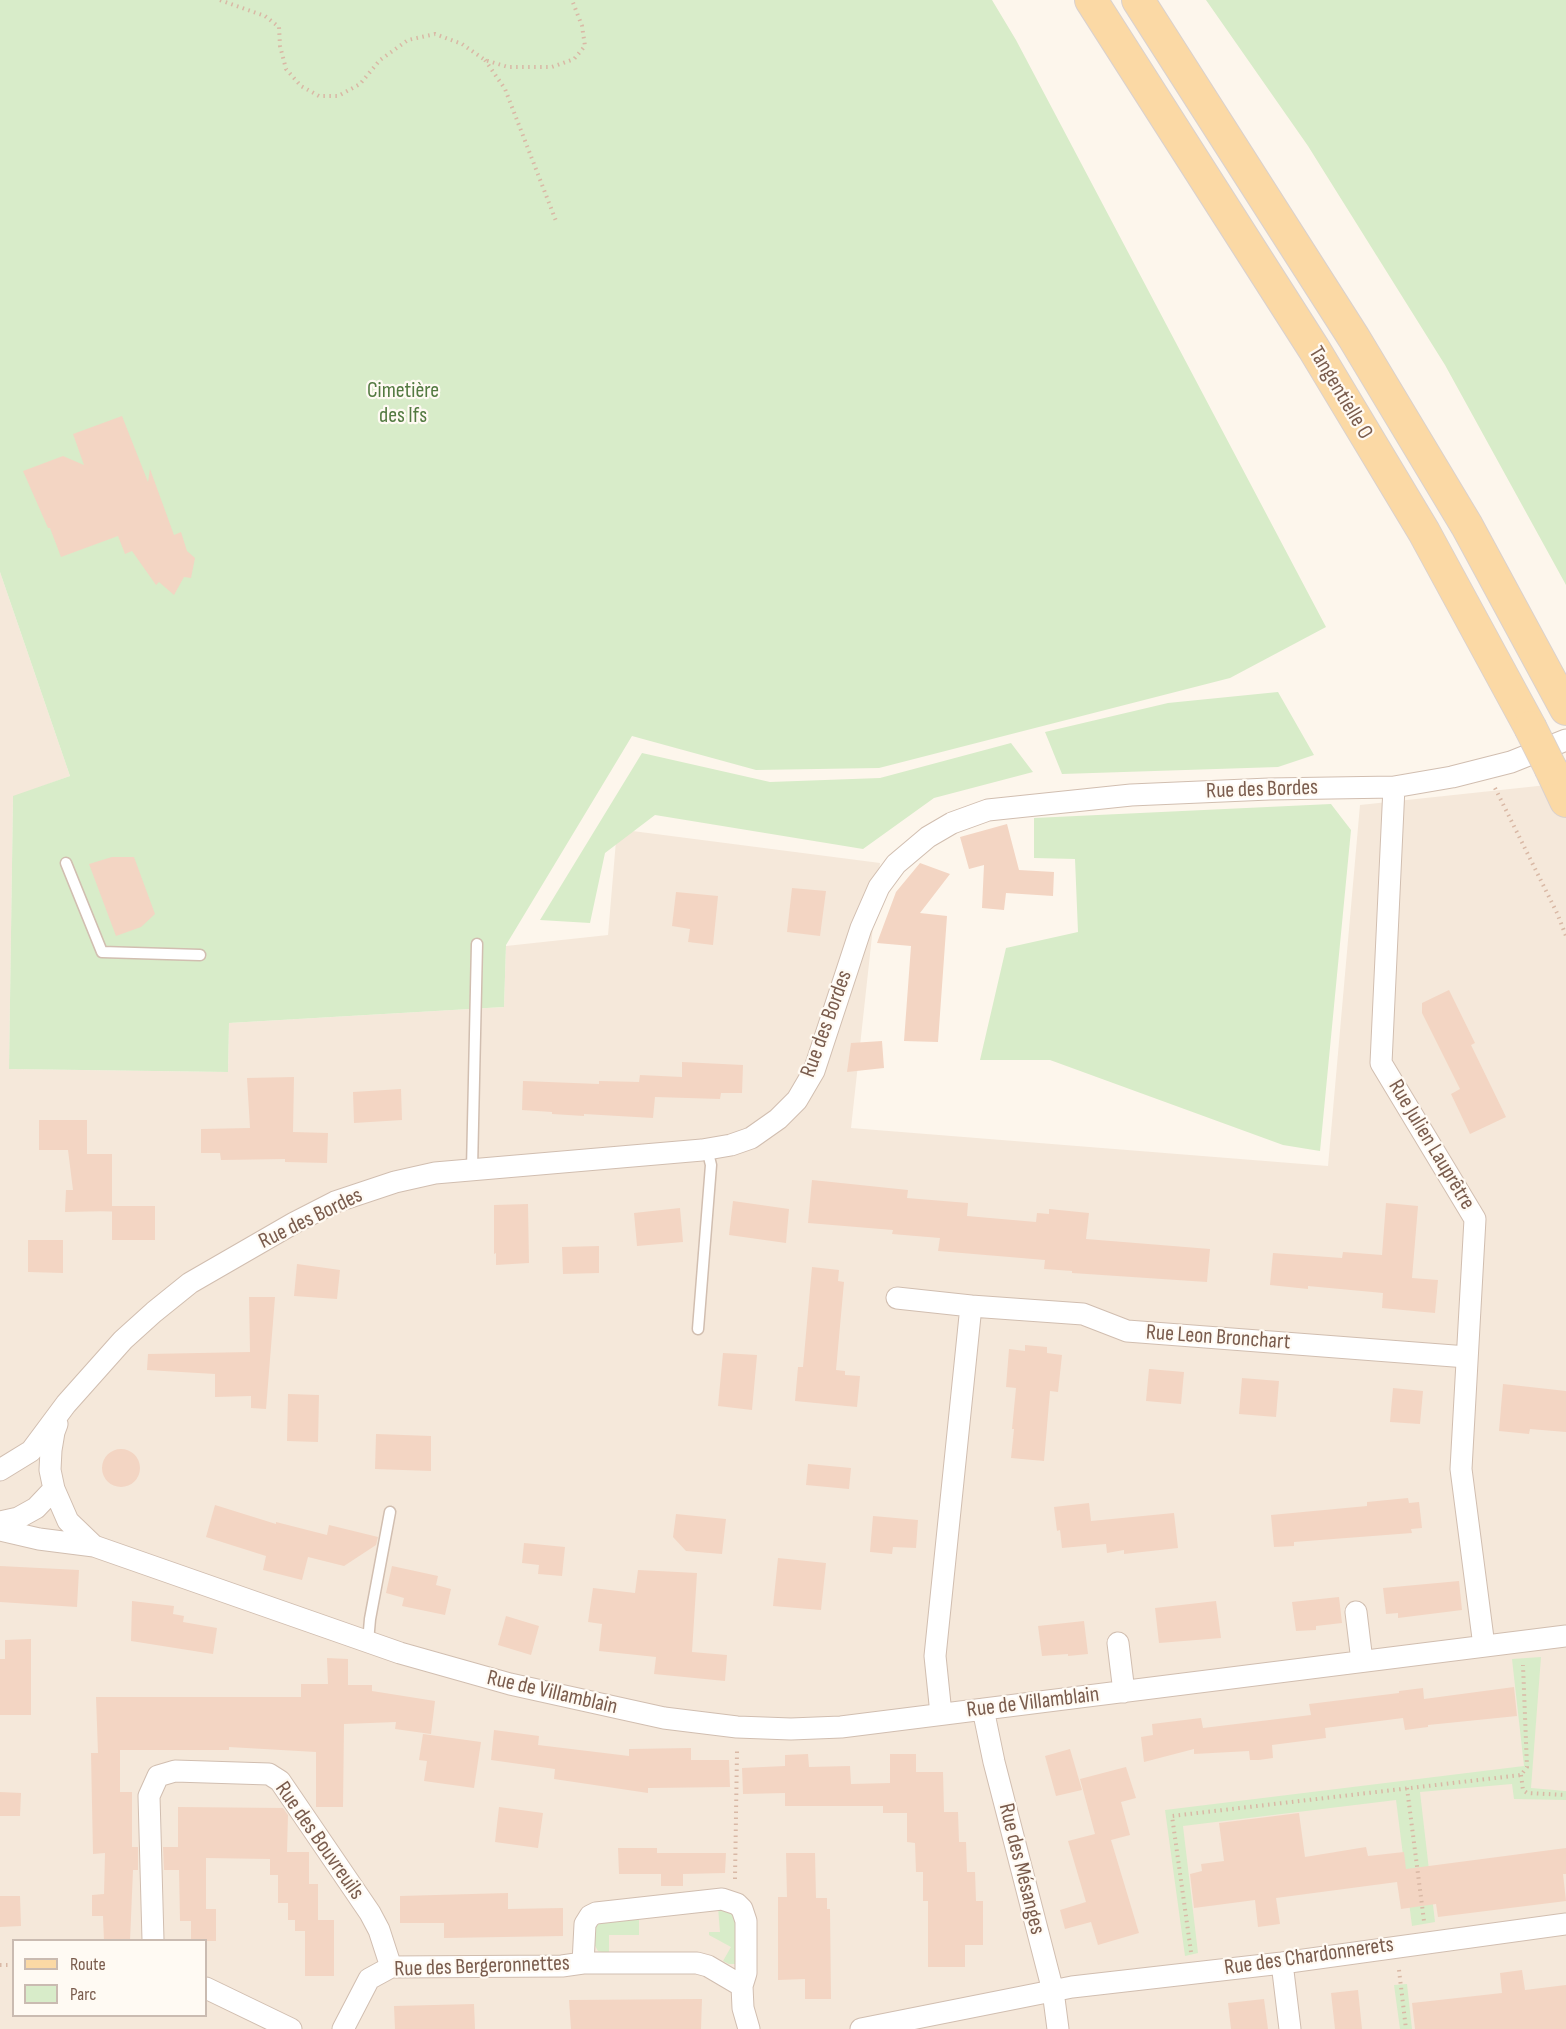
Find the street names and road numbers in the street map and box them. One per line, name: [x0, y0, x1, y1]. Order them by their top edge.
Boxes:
street label: Tangentielle O: [1302, 342, 1378, 444]
street label: Rue des Bordes: [1206, 775, 1318, 805]
street label: Rue des Bordes: [795, 967, 859, 1081]
street label: Rue Julien Lauprêtre: [1382, 1075, 1480, 1215]
street label: Rue des Bordes: [255, 1183, 367, 1255]
street label: Rue Leon Bronchart: [1145, 1320, 1291, 1356]
street label: Rue de Villamblain: [484, 1665, 620, 1721]
street label: Rue de Villamblain: [965, 1682, 1101, 1724]
street label: Rue des Bouvreuils: [269, 1777, 369, 1905]
street label: Rue des Mésanges: [992, 1801, 1050, 1937]
street label: Rue des Chardonnerets: [1223, 1932, 1395, 1982]
street label: Rue des Bergeronnettes: [394, 1951, 570, 1983]

